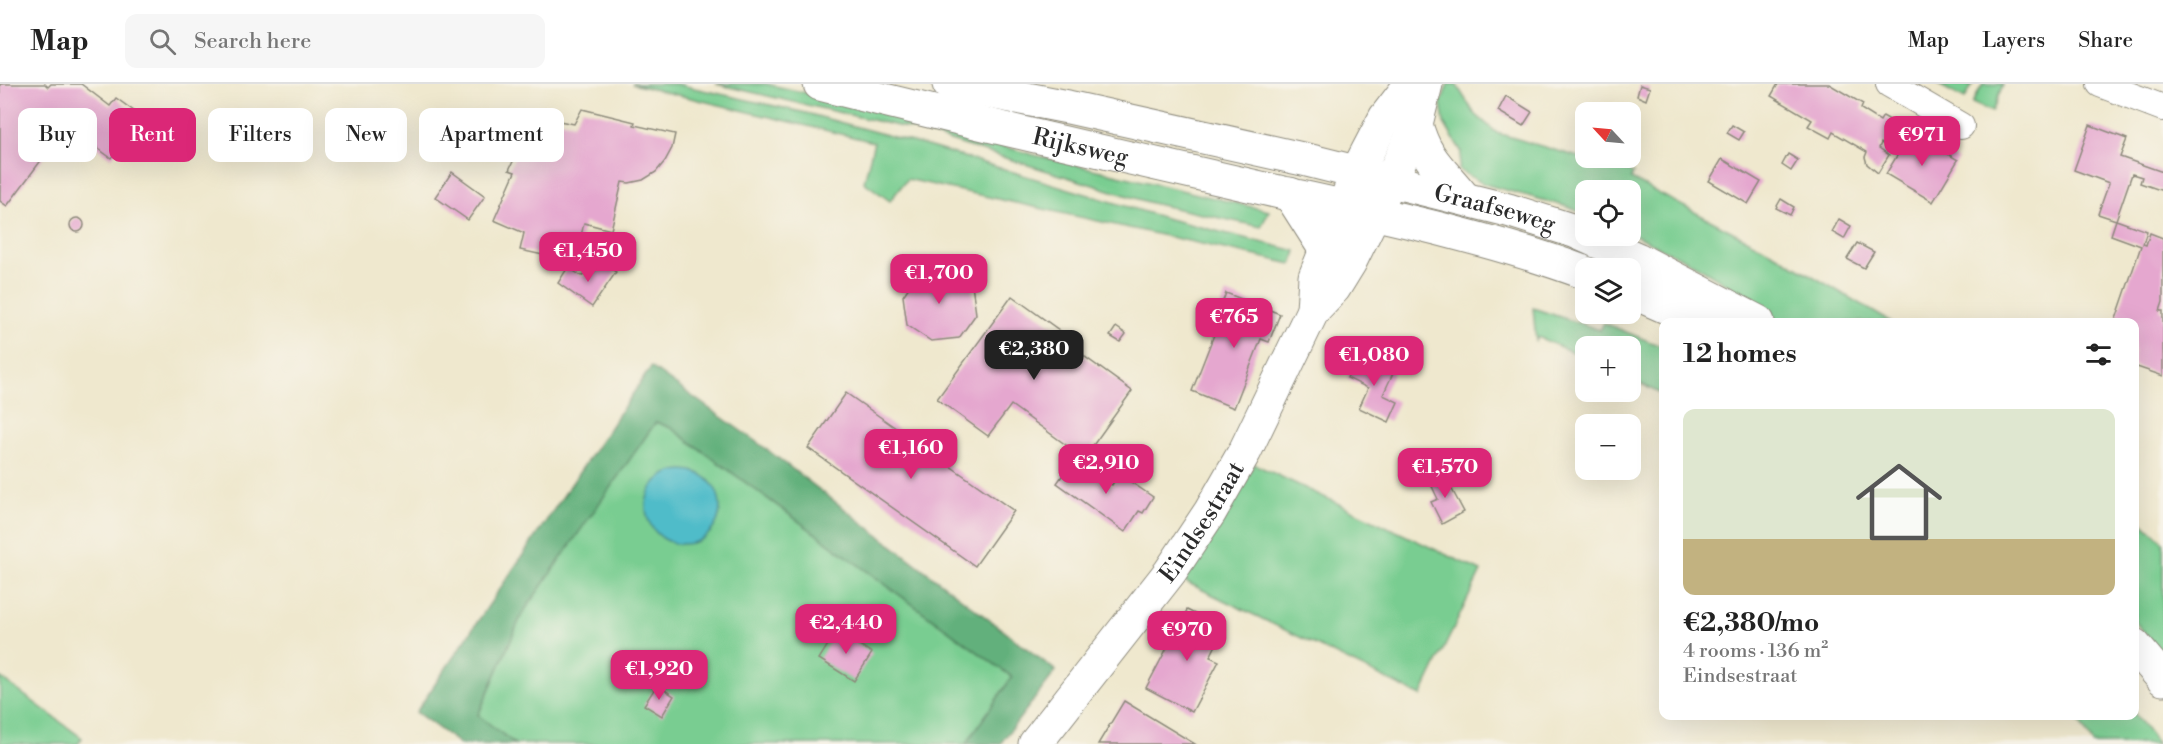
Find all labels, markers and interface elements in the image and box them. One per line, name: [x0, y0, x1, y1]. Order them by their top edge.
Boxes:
search box: [125, 14, 545, 68]
text: Map: [30, 24, 89, 59]
icon: search: [146, 25, 179, 58]
text: Search here: [194, 28, 311, 55]
text: Map: [1908, 28, 1949, 54]
text: Layers: [1982, 28, 2045, 54]
text: Share: [2078, 28, 2133, 54]
north arrow: [1575, 102, 1641, 168]
map controls: [1575, 102, 1641, 480]
chip: Buy: [18, 108, 97, 162]
chip: Rent: [109, 108, 196, 162]
chip: Filters: [208, 108, 313, 162]
chip: New: [325, 108, 407, 162]
chip: Apartment: [419, 108, 564, 162]
pin: €971: [1886, 116, 1958, 167]
street label: Rijksweg: [1030, 122, 1132, 173]
text: €971: [1898, 123, 1946, 148]
street label: Graafseweg: [1431, 178, 1560, 240]
button: locate: [1575, 180, 1641, 246]
pin: €1,450: [539, 232, 637, 283]
text: €1,450: [553, 239, 623, 264]
pin: €1,700: [890, 254, 988, 305]
button: layers: [1575, 258, 1641, 324]
text: €1,700: [904, 261, 974, 286]
pin: €765: [1198, 298, 1270, 349]
text: €765: [1210, 305, 1258, 330]
pin: €2,380: [985, 330, 1083, 381]
pin: €1,080: [1325, 336, 1423, 387]
button: +: [1575, 336, 1641, 402]
text: €2,380: [999, 337, 1070, 362]
text: 12 homes: [1683, 338, 1797, 370]
icon: filters: [2082, 338, 2115, 371]
text: €1,080: [1339, 343, 1409, 368]
button: −: [1575, 414, 1641, 480]
pin: €1,160: [862, 429, 960, 480]
text: €1,160: [878, 436, 944, 461]
pin: €2,910: [1057, 444, 1155, 495]
pin: €1,570: [1396, 448, 1494, 499]
icon: home: [1845, 448, 1953, 556]
text: €2,910: [1072, 451, 1140, 476]
text: €1,570: [1412, 455, 1478, 480]
street label: Eindsestraat: [1153, 456, 1252, 589]
pin: €2,440: [797, 604, 895, 655]
text: €2,380/mo: [1683, 607, 1819, 639]
text: €2,440: [809, 611, 883, 636]
pin: €970: [1151, 611, 1223, 662]
text: €970: [1161, 618, 1213, 643]
text: 4 rooms · 136 m²: [1683, 639, 1828, 664]
pin: €1,920: [610, 650, 708, 701]
text: €1,920: [625, 657, 693, 682]
text: Eindsestraat: [1683, 664, 1797, 689]

